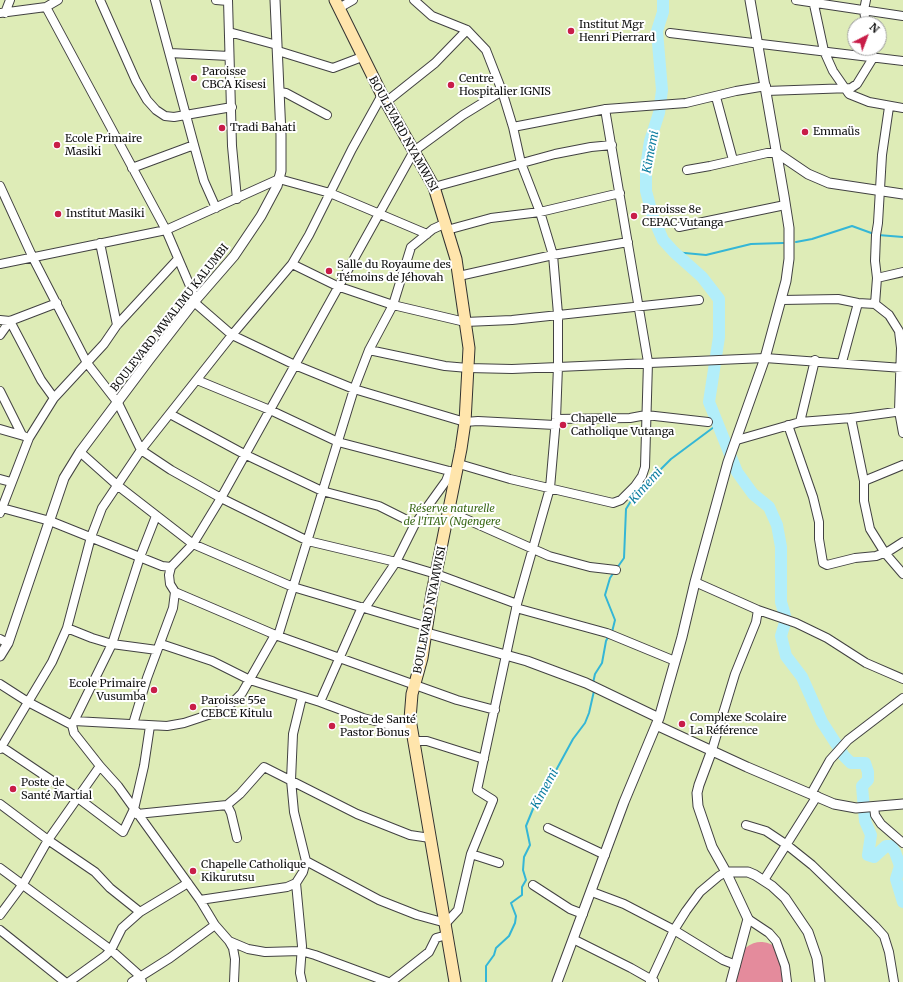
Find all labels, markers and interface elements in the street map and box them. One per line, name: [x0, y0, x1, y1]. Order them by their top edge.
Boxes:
north arrow: [847, 16, 887, 56]
place label: Institut Mgr Henri Pierrard: [579, 18, 655, 44]
text: N: [866, 20, 882, 36]
marker: Institut Mgr Henri Pierrard: [566, 26, 576, 36]
place label: Paroisse CBCA Kisesi: [202, 65, 266, 91]
place label: Centre Hospitalier IGNIS: [459, 72, 551, 98]
marker: Paroisse CBCA Kisesi: [189, 73, 199, 83]
street label: BOULEVARD NYAMWISI: [366, 74, 440, 194]
marker: Centre Hospitalier IGNIS: [446, 80, 456, 90]
place label: Tradi Bahati: [230, 121, 296, 135]
marker: Tradi Bahati: [217, 123, 227, 133]
place label: Emmaüs: [813, 125, 860, 139]
marker: Emmaüs: [800, 127, 810, 137]
water label: Kimemi: [640, 130, 662, 174]
place label: Ecole Primaire Masiki: [65, 132, 142, 158]
marker: Ecole Primaire Masiki: [52, 140, 62, 150]
place label: Paroisse 8e CEPAC Vutanga: [642, 203, 723, 229]
place label: Institut Masiki: [66, 207, 145, 221]
marker: Institut Masiki: [53, 209, 63, 219]
marker: Paroisse 8e CEPAC Vutanga: [629, 211, 639, 221]
street label: BOULEVARD MWALIMU KALUMBI: [108, 241, 232, 395]
place label: Salle du Royaume des Témoins de Jéhovah: [337, 258, 451, 284]
marker: Salle du Royaume des Témoins de Jéhovah: [324, 266, 334, 276]
place label: Chapelle Catholique Vutanga: [571, 412, 674, 438]
marker: Chapelle Catholique Vutanga: [558, 420, 568, 430]
water label: Kimemi: [626, 465, 666, 507]
park label: Réserve naturelle de l'ITAV (Ngengere: [403, 502, 501, 528]
street label: BOULEVARD NYAMWISI: [411, 545, 449, 675]
place label: Ecole Primaire Vusumba: [69, 677, 146, 703]
marker: Ecole Primaire Vusumba: [149, 685, 159, 695]
place label: Paroisse 55e CEBCE Kitulu: [201, 694, 272, 720]
marker: Paroisse 55e CEBCE Kitulu: [188, 702, 198, 712]
place label: Complexe Scolaire La Référence: [690, 711, 787, 737]
place label: Poste de Santé Pastor Bonus: [340, 713, 416, 739]
marker: Complexe Scolaire La Référence: [677, 719, 687, 729]
marker: Poste de Santé Pastor Bonus: [327, 721, 337, 731]
water label: Kimemi: [528, 767, 562, 811]
place label: Poste de Santé Martial: [21, 776, 92, 802]
marker: Poste de Santé Martial: [8, 784, 18, 794]
place label: Chapelle Catholique Kikurutsu: [201, 858, 306, 884]
marker: Chapelle Catholique Kikurutsu: [188, 866, 198, 876]

